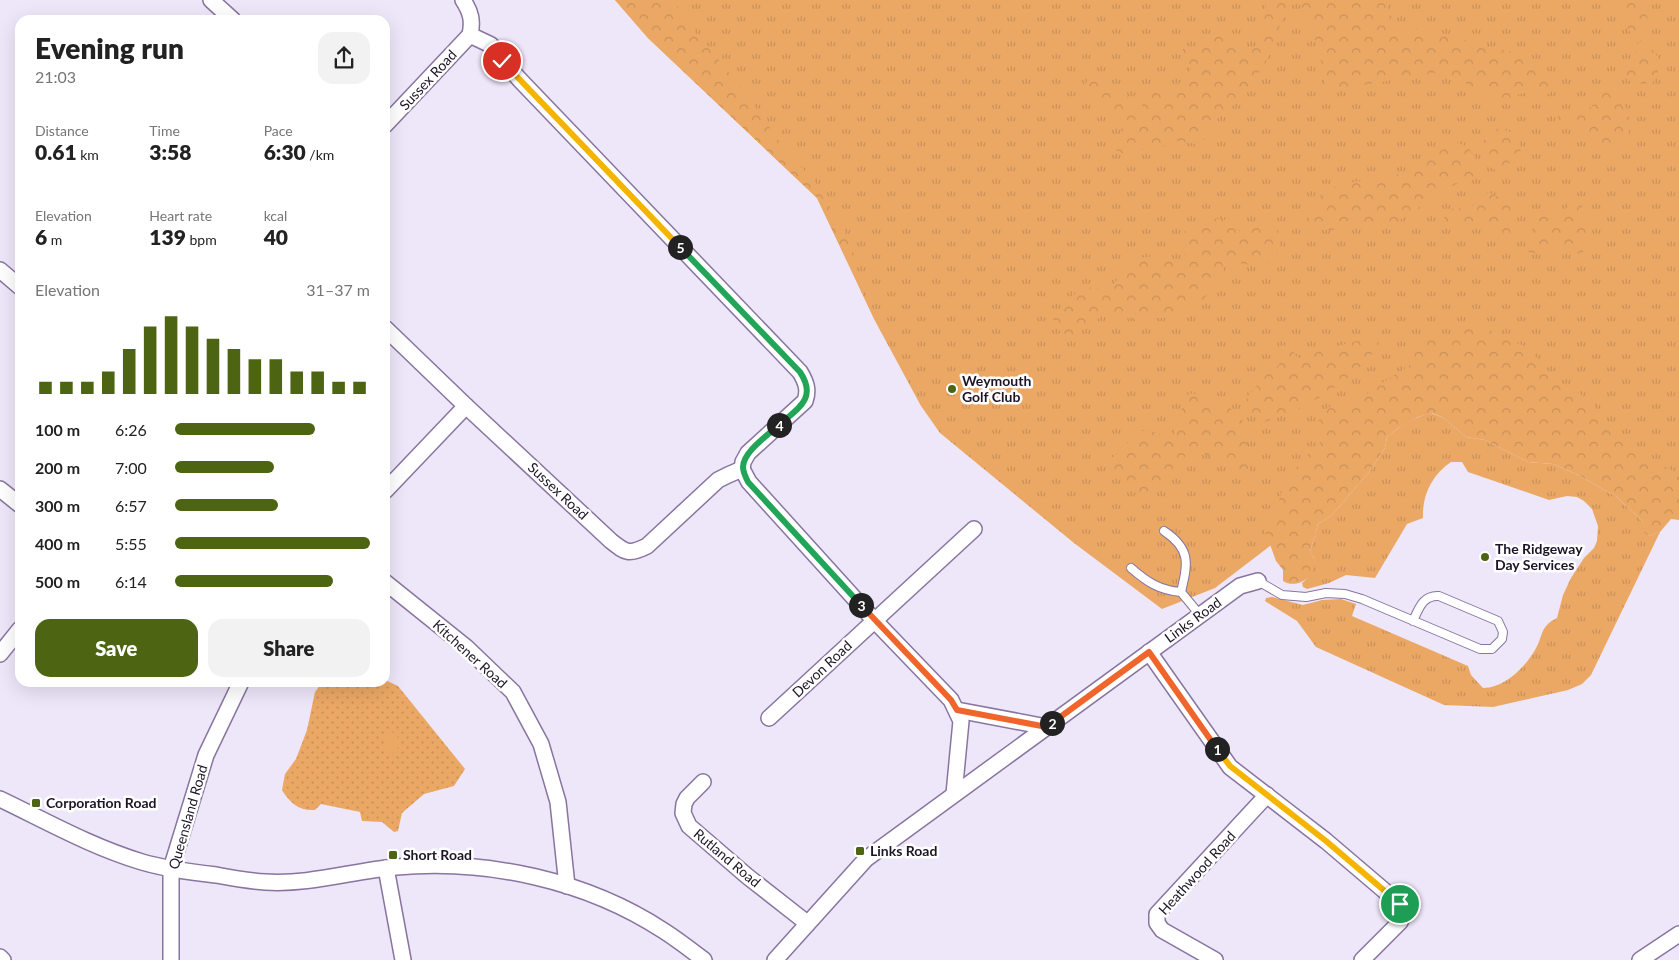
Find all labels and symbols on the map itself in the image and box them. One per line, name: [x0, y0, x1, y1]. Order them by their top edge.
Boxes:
pin: [481, 40, 523, 82]
street label: Sussex Road: [395, 46, 460, 113]
pin: 5: [668, 234, 692, 260]
place label: Weymouth Golf Club: [962, 372, 1031, 405]
marker: Weymouth Golf Club: [946, 383, 958, 395]
pin: 4: [766, 412, 792, 438]
street label: Sussex Road: [525, 458, 592, 523]
place label: The Ridgeway Day Services: [1495, 540, 1583, 573]
marker: The Ridgeway Day Services: [1479, 551, 1491, 563]
pin: 3: [848, 592, 874, 618]
street label: Links Road: [1161, 593, 1224, 646]
street label: Kitchener Road: [430, 616, 511, 691]
street label: Devon Road: [788, 637, 855, 700]
pin: 2: [1040, 710, 1064, 736]
pin: 1: [1204, 736, 1230, 762]
street label: Queensland Road: [164, 763, 211, 871]
place label: Corporation Road: [46, 794, 157, 811]
marker: Corporation Road: [30, 797, 42, 809]
street label: Rutland Road: [691, 825, 764, 890]
street label: Heathwood Road: [1155, 827, 1239, 918]
place label: Links Road: [870, 842, 937, 859]
marker: Links Road: [854, 845, 866, 857]
place label: Short Road: [403, 846, 472, 863]
marker: Short Road: [387, 849, 399, 861]
pin: [1379, 883, 1421, 925]

